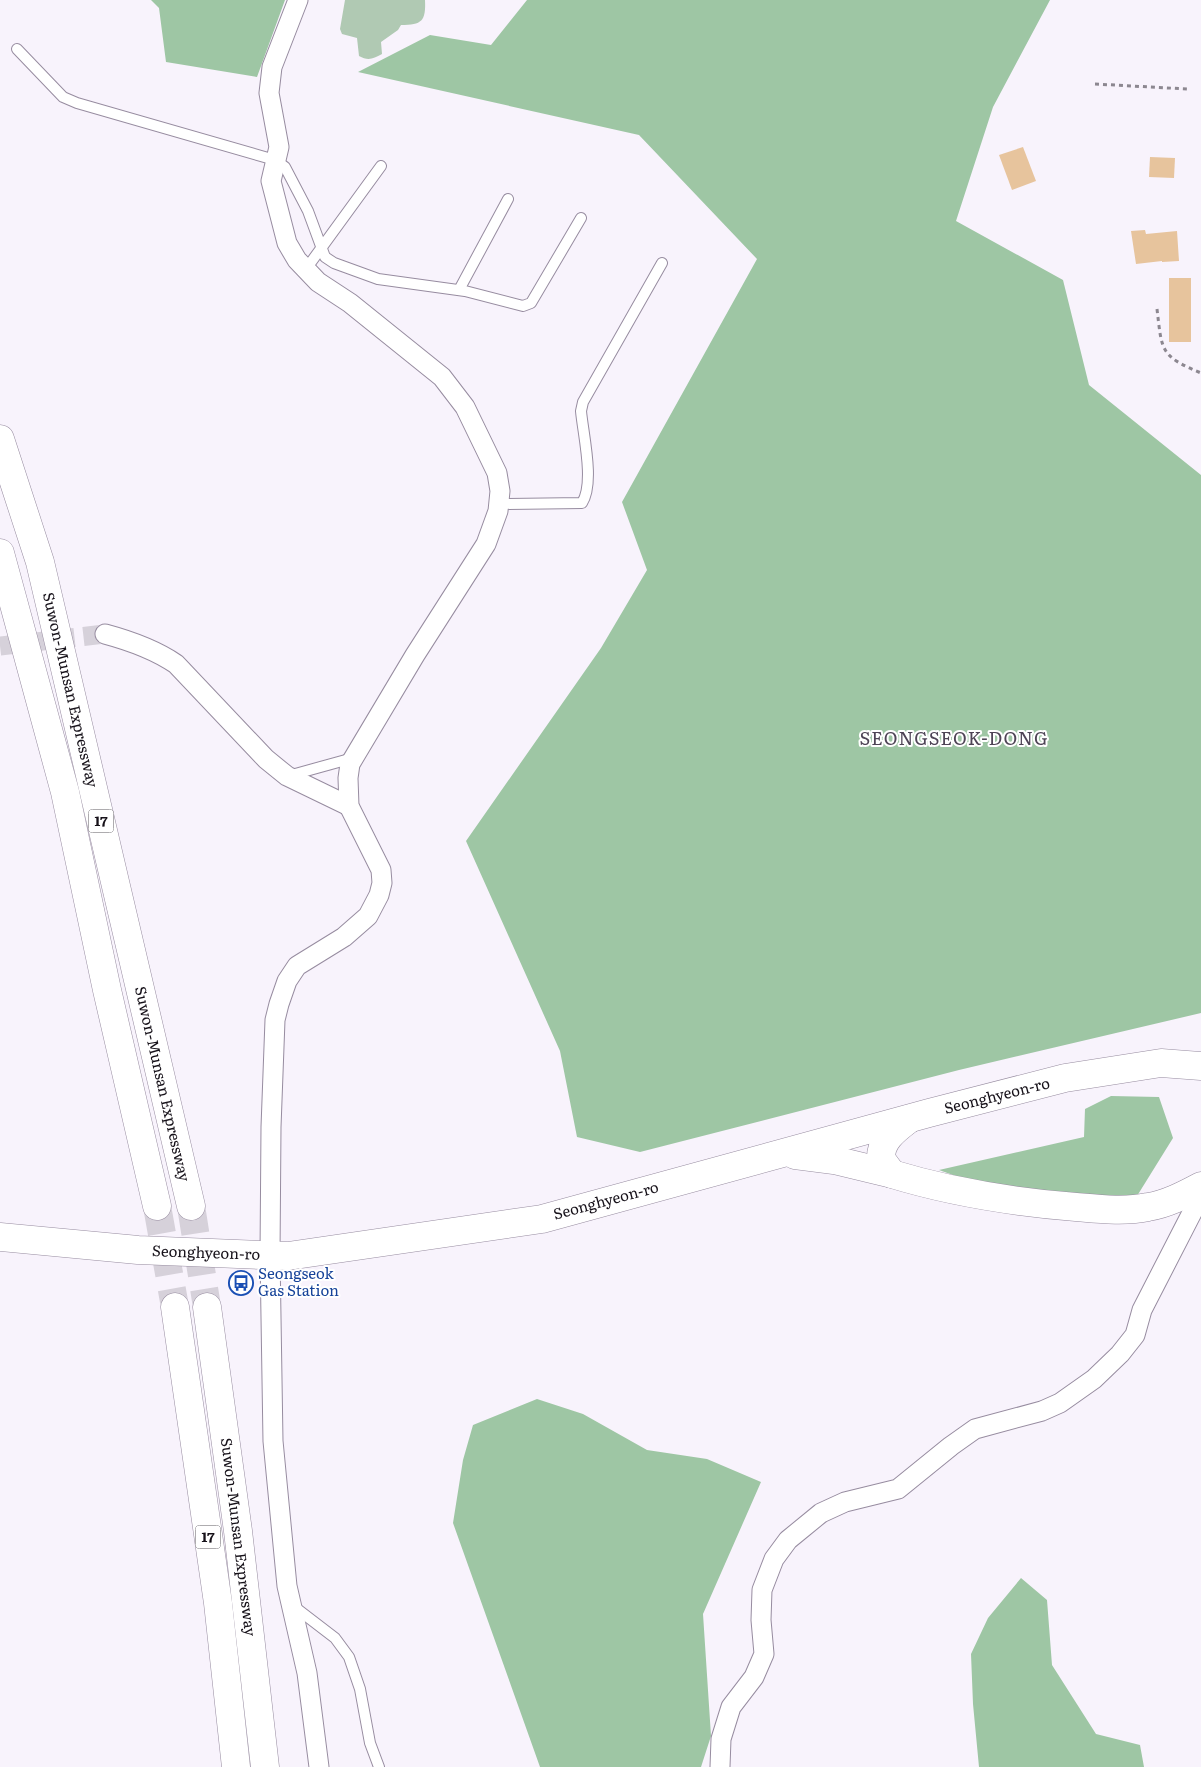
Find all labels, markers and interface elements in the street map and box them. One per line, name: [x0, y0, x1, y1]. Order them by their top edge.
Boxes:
street label: Suwon-Munsan Expressway: [38, 590, 105, 790]
district label: SEONGSEOK-DONG: [860, 724, 1048, 751]
road number: 17: [88, 809, 114, 832]
street label: Suwon-Munsan Expressway: [130, 984, 197, 1184]
street label: Seonghyeon-ro: [941, 1070, 1052, 1119]
street label: Seonghyeon-ro: [550, 1174, 661, 1225]
street label: Seonghyeon-ro: [152, 1238, 261, 1265]
place label: Seongseok Gas Station: [258, 1261, 339, 1301]
bus stop icon: Seongseok Gas Station: [228, 1270, 254, 1296]
street label: Suwon-Munsan Expressway: [216, 1436, 263, 1638]
road number: 17: [196, 1525, 220, 1548]

